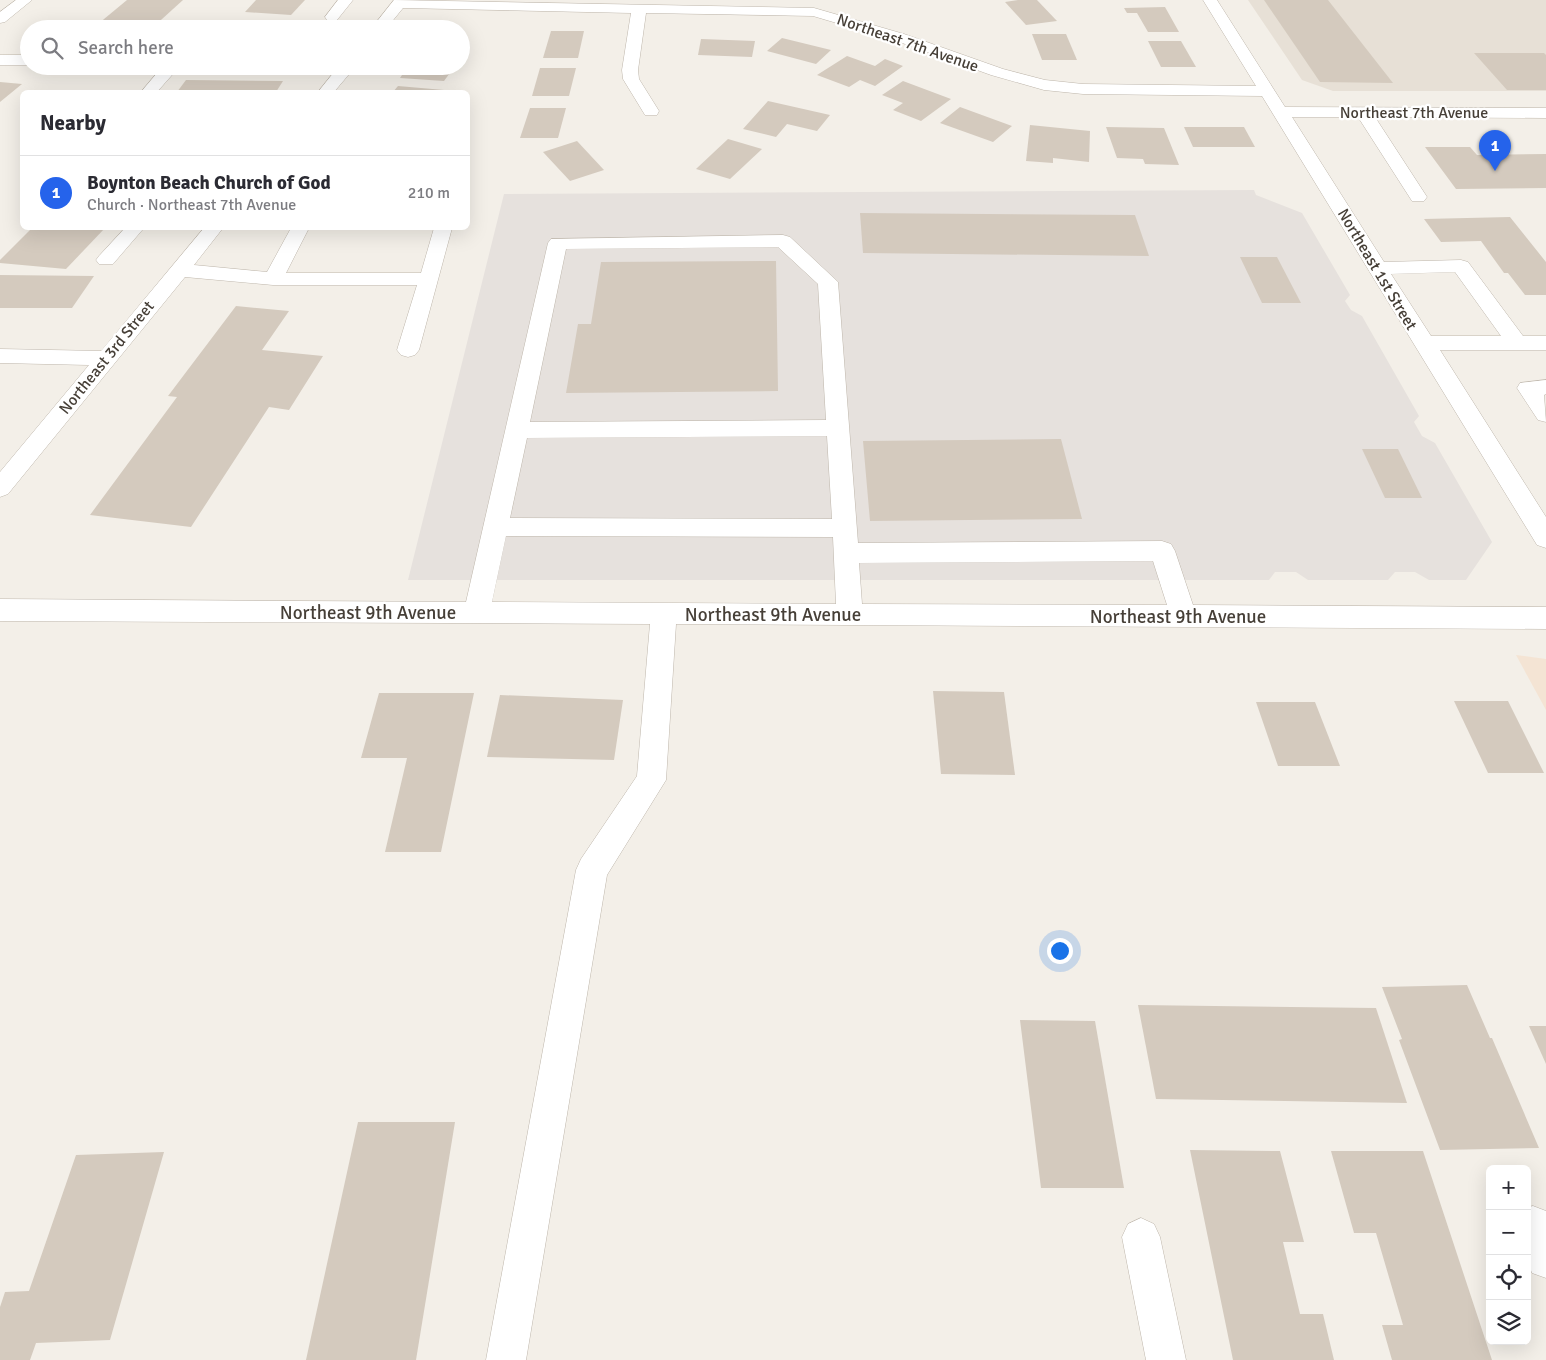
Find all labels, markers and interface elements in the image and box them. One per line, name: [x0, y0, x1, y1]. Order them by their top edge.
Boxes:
street label: Northeast 7th Avenue: [834, 9, 981, 77]
search box: [20, 20, 470, 75]
icon: search: [38, 34, 66, 62]
text: Search here: [78, 36, 174, 60]
street label: Northeast 7th Avenue: [1340, 103, 1488, 123]
text: Nearby: [40, 110, 106, 136]
pin: 1: [1479, 130, 1511, 171]
text: Boynton Beach Church of God: [87, 171, 331, 195]
text: 1: [52, 183, 60, 203]
text: 210 m: [408, 183, 450, 203]
text: Church · Northeast 7th Avenue: [87, 195, 296, 215]
street label: Northeast 1st Street: [1333, 205, 1422, 334]
street label: Northeast 3rd Street: [55, 297, 159, 418]
street label: Northeast 9th Avenue: [280, 601, 456, 625]
street label: Northeast 9th Avenue: [685, 603, 861, 627]
street label: Northeast 9th Avenue: [1090, 605, 1266, 629]
your location: [1047, 938, 1073, 964]
map controls: [1486, 1165, 1531, 1345]
button: +: [1486, 1165, 1531, 1210]
button: −: [1486, 1210, 1531, 1255]
button: locate: [1486, 1255, 1531, 1300]
button: layers: [1486, 1300, 1531, 1345]

